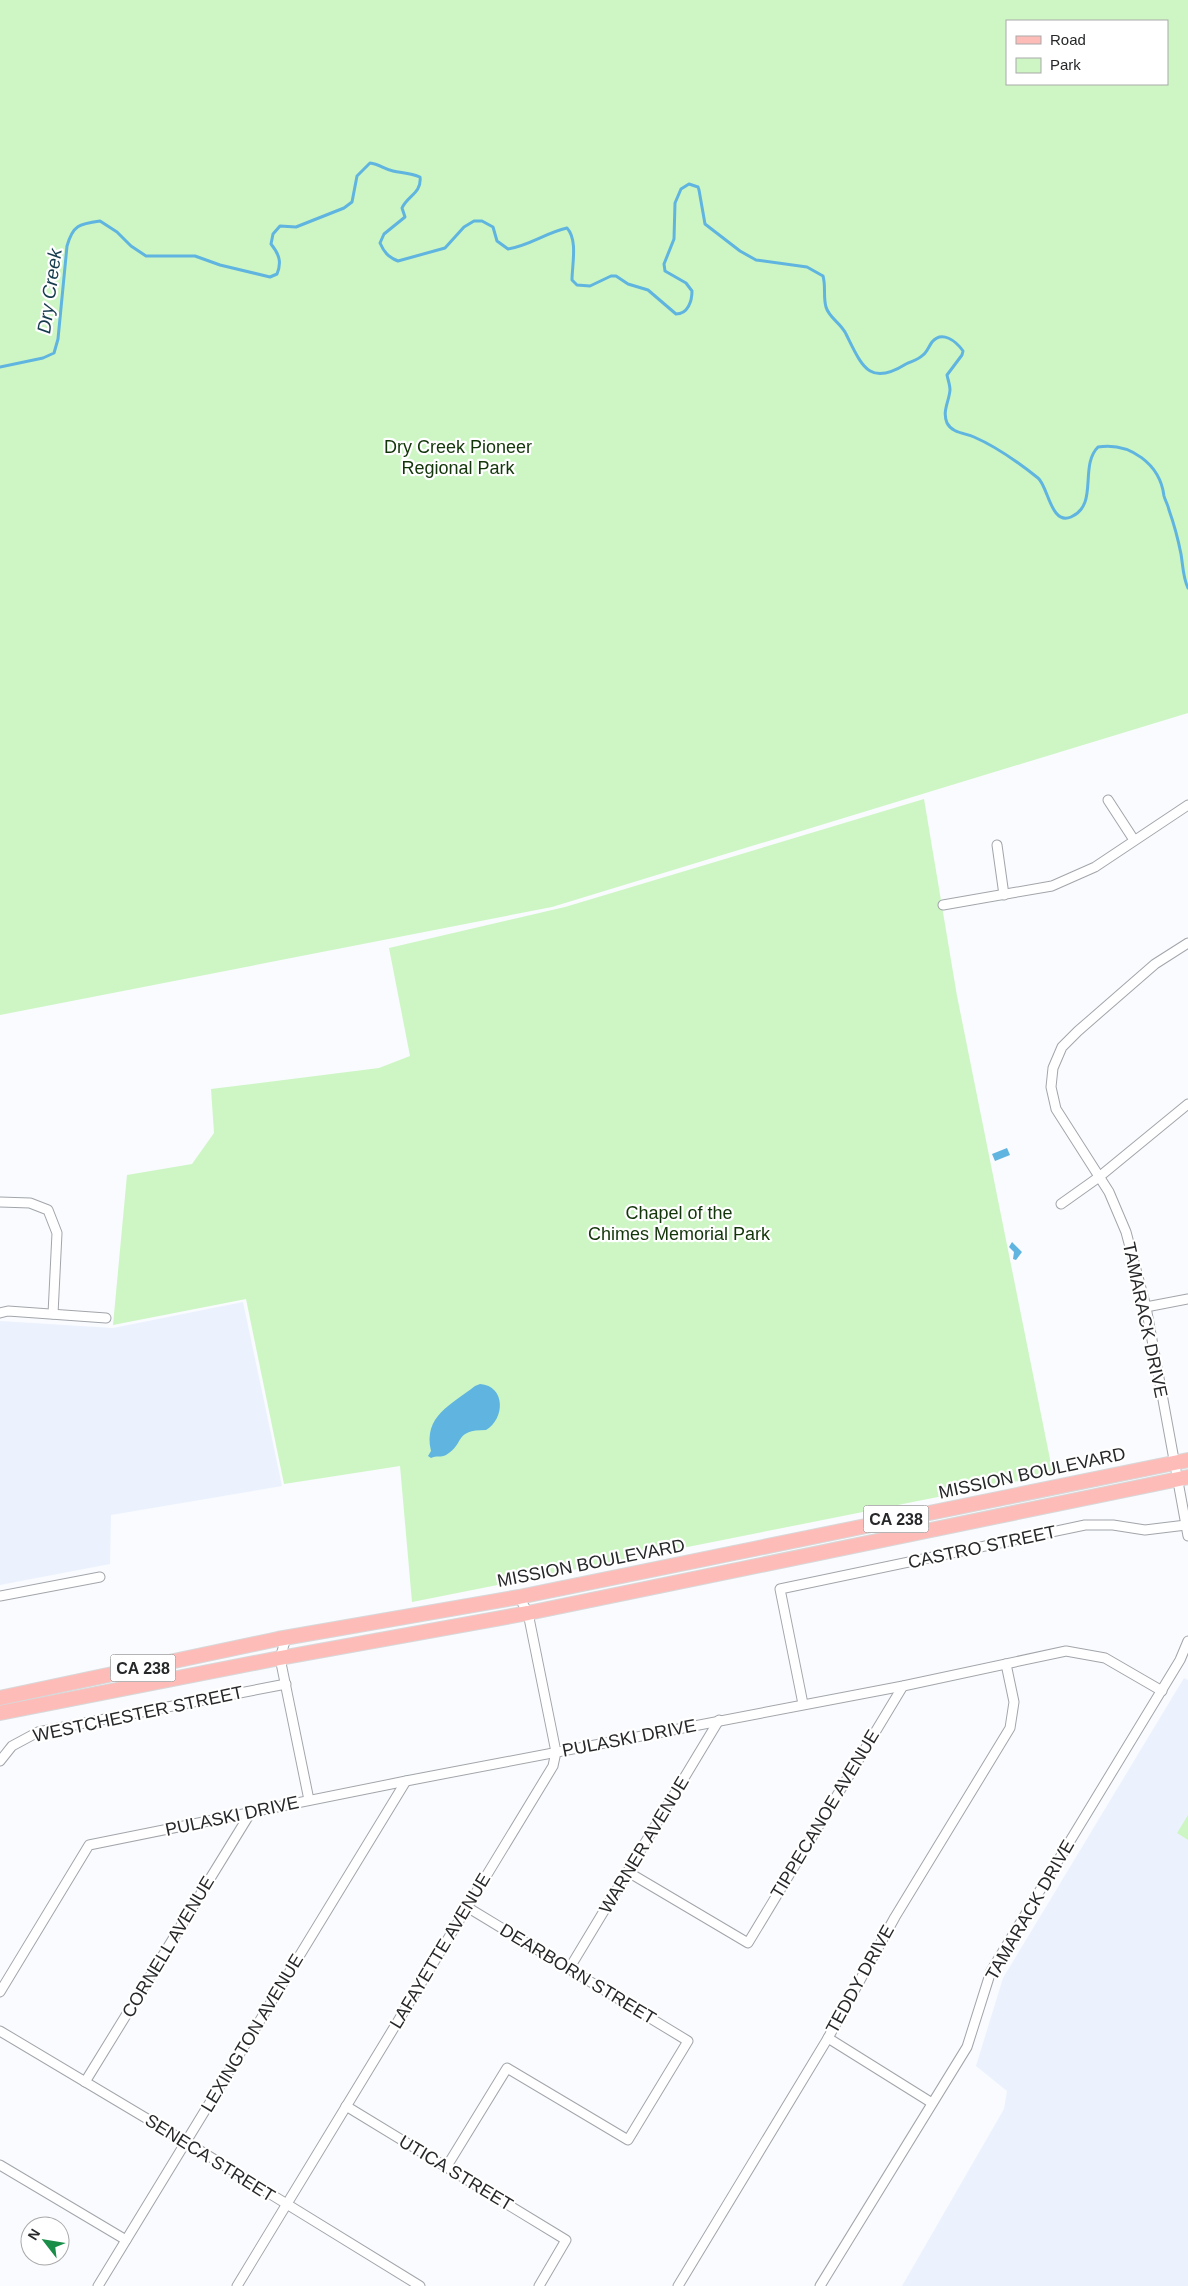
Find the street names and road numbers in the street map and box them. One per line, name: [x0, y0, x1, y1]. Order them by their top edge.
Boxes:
street label: TAMARACK DRIVE: [1119, 1240, 1171, 1400]
street label: MISSION BOULEVARD: [937, 1443, 1127, 1503]
road number: CA 238: [864, 1506, 928, 1532]
street label: CASTRO STREET: [906, 1522, 1058, 1572]
street label: MISSION BOULEVARD: [495, 1535, 687, 1591]
road number: CA 238: [110, 1655, 176, 1682]
street label: WESTCHESTER STREET: [31, 1682, 245, 1746]
street label: PULASKI DRIVE: [560, 1715, 698, 1761]
street label: TIPPECANOE AVENUE: [767, 1726, 883, 1902]
street label: WARNER AVENUE: [595, 1773, 693, 1917]
street label: PULASKI DRIVE: [163, 1792, 301, 1840]
street label: TAMARACK DRIVE: [982, 1836, 1078, 1984]
street label: LAFAYETTE AVENUE: [386, 1870, 494, 2032]
street label: CORNELL AVENUE: [118, 1873, 218, 2021]
street label: DEARBORN STREET: [497, 1920, 659, 2028]
street label: TEDDY DRIVE: [822, 1921, 898, 2037]
street label: LEXINGTON AVENUE: [197, 1951, 307, 2115]
street label: SENECA STREET: [142, 2110, 278, 2206]
street label: UTICA STREET: [396, 2131, 516, 2215]

